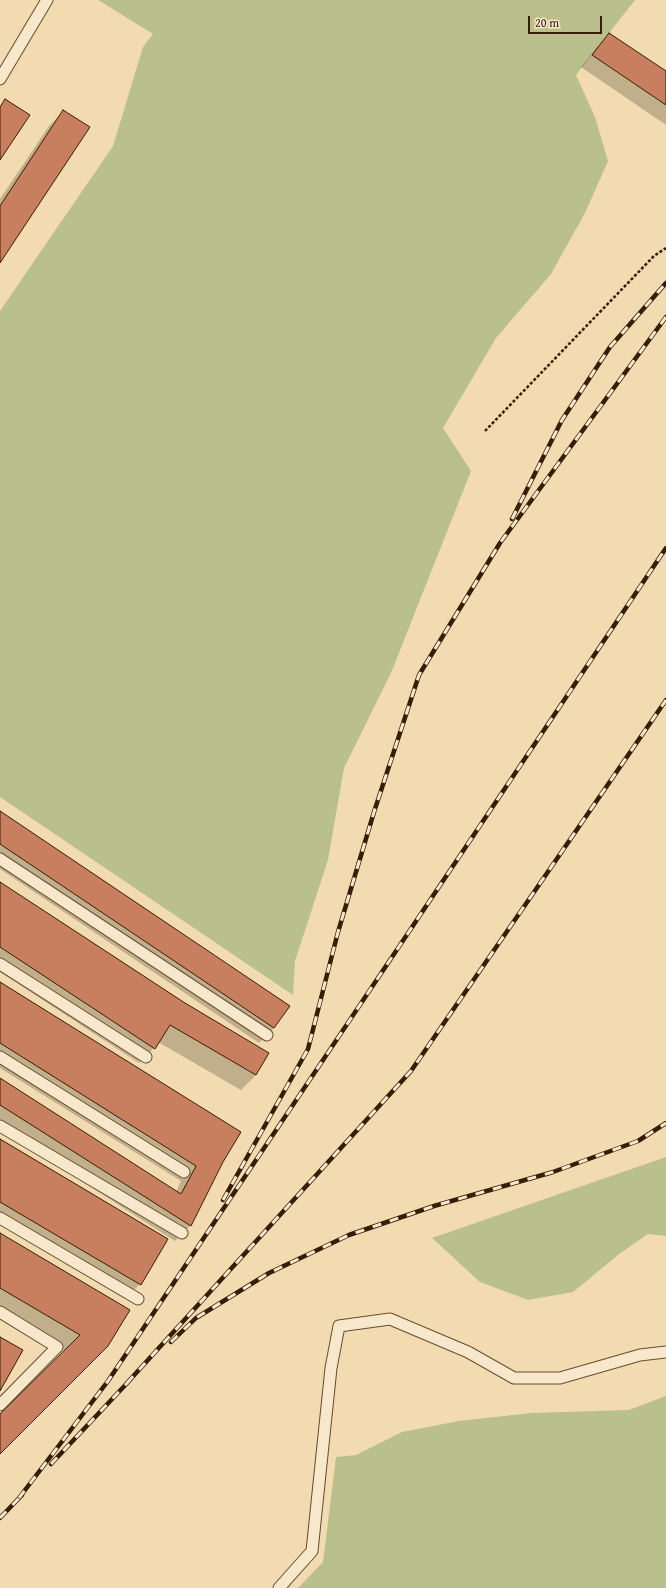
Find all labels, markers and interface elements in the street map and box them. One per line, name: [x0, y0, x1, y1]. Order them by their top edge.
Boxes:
scale bar: [530, 8, 604, 34]
text: 20 m: [535, 14, 559, 31]

